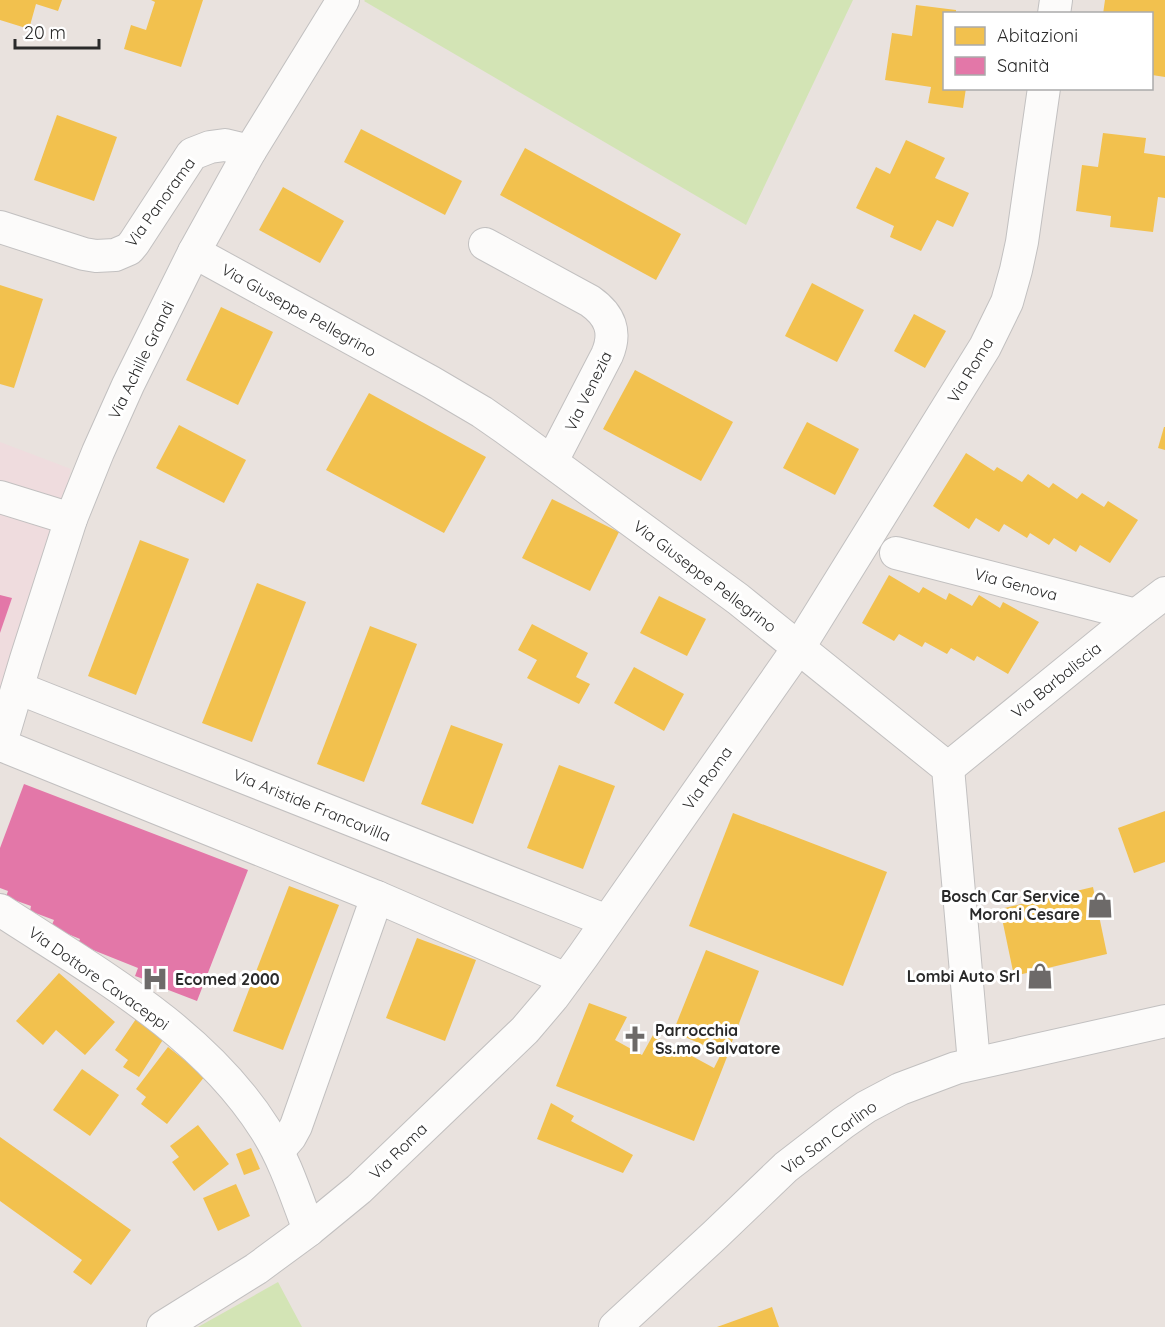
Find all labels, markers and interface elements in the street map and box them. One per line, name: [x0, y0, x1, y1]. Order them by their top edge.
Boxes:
scale bar: [15, 12, 99, 50]
legend: [943, 12, 1153, 90]
text: 20 m: [24, 21, 66, 44]
text: Abitazioni: [997, 24, 1078, 47]
text: Sanità: [997, 54, 1049, 77]
street label: Via Panorama: [121, 153, 199, 251]
street label: Via Giuseppe Pellegrino: [218, 259, 380, 361]
street label: Via Achille Grandi: [104, 298, 178, 422]
street label: Via Roma: [943, 334, 997, 406]
street label: Via Venezia: [560, 348, 616, 434]
street label: Via Giuseppe Pellegrino: [629, 516, 781, 636]
street label: Via Genova: [972, 563, 1060, 605]
street label: Via Barbaliscia: [1007, 638, 1105, 722]
street label: Via Roma: [678, 742, 736, 814]
street label: Via Aristide Francavilla: [230, 764, 394, 846]
place label: Bosch Car Service Moroni Cesare: [941, 886, 1080, 924]
shop icon: Bosch Car Service Moroni Cesare: [1085, 890, 1115, 920]
street label: Via Dottore Cavaceppi: [25, 922, 173, 1034]
shop icon: Lombi Auto Srl: [1025, 961, 1055, 991]
hospital icon: Ecomed 2000: [140, 964, 170, 994]
place label: Lombi Auto Srl: [907, 966, 1020, 986]
place label: Ecomed 2000: [175, 969, 280, 989]
place label: Parrocchia Ss.mo Salvatore: [655, 1020, 780, 1058]
church icon: Parrocchia Ss.mo Salvatore: [620, 1024, 650, 1054]
street label: Via San Carlino: [778, 1096, 880, 1178]
street label: Via Roma: [365, 1119, 431, 1183]

